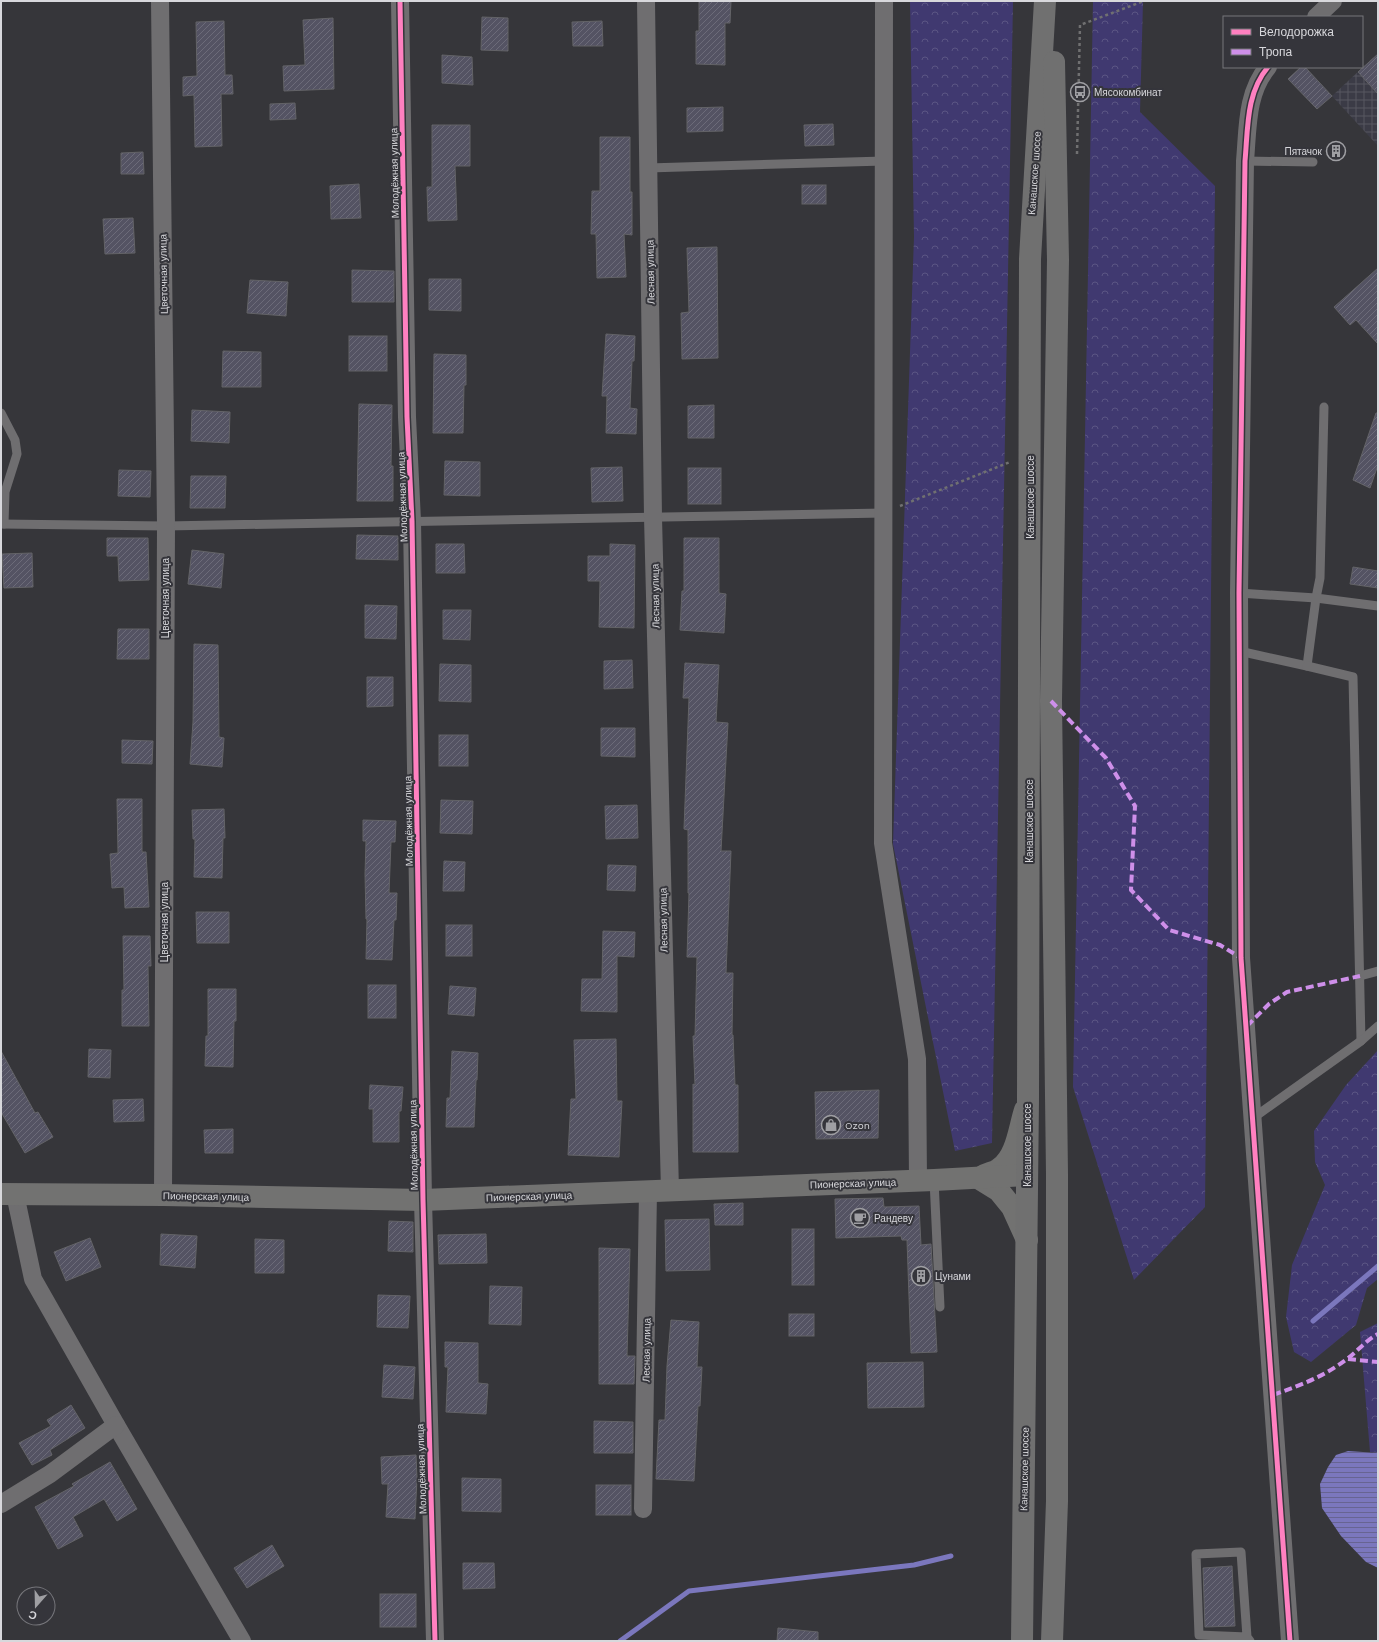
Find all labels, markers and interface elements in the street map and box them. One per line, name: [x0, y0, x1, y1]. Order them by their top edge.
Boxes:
legend: [1223, 16, 1363, 68]
text: Велодорожка: [1259, 25, 1334, 39]
text: Тропа: [1259, 45, 1293, 59]
bus stop icon: Мясокомбинат: [1069, 81, 1091, 103]
place label: Мясокомбинат: [1094, 87, 1162, 98]
street label: Молодёжная улица: [388, 127, 401, 218]
street label: Канашское шоссе: [1026, 130, 1043, 215]
building icon: Пятачок: [1325, 140, 1347, 162]
place label: Пятачок: [1284, 146, 1323, 157]
street label: Цветочная улица: [157, 233, 170, 314]
street label: Лесная улица: [644, 239, 657, 304]
street label: Молодёжная улица: [395, 451, 410, 542]
street label: Канашское шоссе: [1025, 455, 1036, 539]
street label: Цветочная улица: [160, 557, 171, 638]
street label: Лесная улица: [649, 563, 662, 628]
street label: Молодёжная улица: [402, 775, 415, 866]
street label: Канашское шоссе: [1024, 779, 1035, 863]
street label: Цветочная улица: [159, 881, 170, 962]
street label: Лесная улица: [657, 887, 670, 952]
street label: Молодёжная улица: [407, 1099, 420, 1190]
street label: Канашское шоссе: [1022, 1103, 1033, 1187]
shop icon: Ozon: [820, 1114, 842, 1136]
place label: Ozon: [845, 1120, 870, 1131]
street label: Пионерская улица: [810, 1176, 897, 1191]
street label: Пионерская улица: [486, 1189, 573, 1204]
street label: Пионерская улица: [163, 1190, 250, 1203]
cafe icon: Рандеву: [849, 1207, 871, 1229]
place label: Рандеву: [874, 1213, 913, 1224]
building icon: Цунами: [910, 1265, 932, 1287]
place label: Цунами: [935, 1271, 971, 1282]
street label: Лесная улица: [640, 1317, 653, 1382]
street label: Молодёжная улица: [414, 1423, 429, 1514]
street label: Канашское шоссе: [1018, 1427, 1031, 1511]
north arrow: [16, 1586, 56, 1626]
text: С: [27, 1607, 39, 1622]

